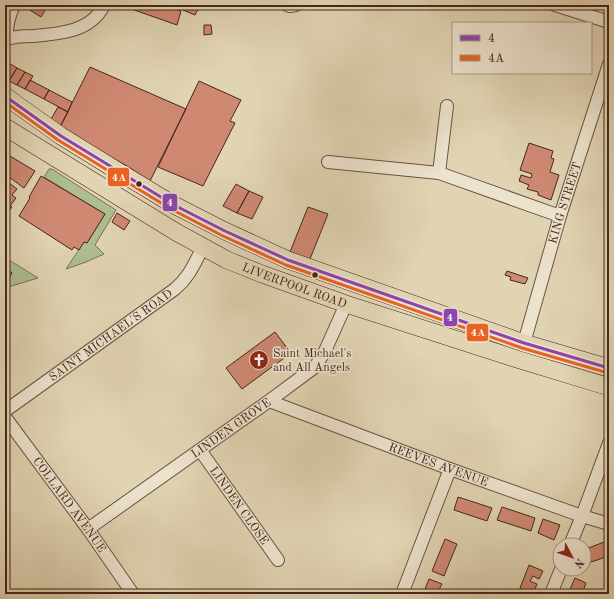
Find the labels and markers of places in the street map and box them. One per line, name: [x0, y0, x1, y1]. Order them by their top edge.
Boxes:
unlabelled marker: [134, 179, 144, 189]
unlabelled marker: [310, 270, 320, 280]
place label: Saint Michael's and All Angels: [273, 348, 351, 374]
church icon: Saint Michael's and All Angels: [248, 349, 270, 371]

